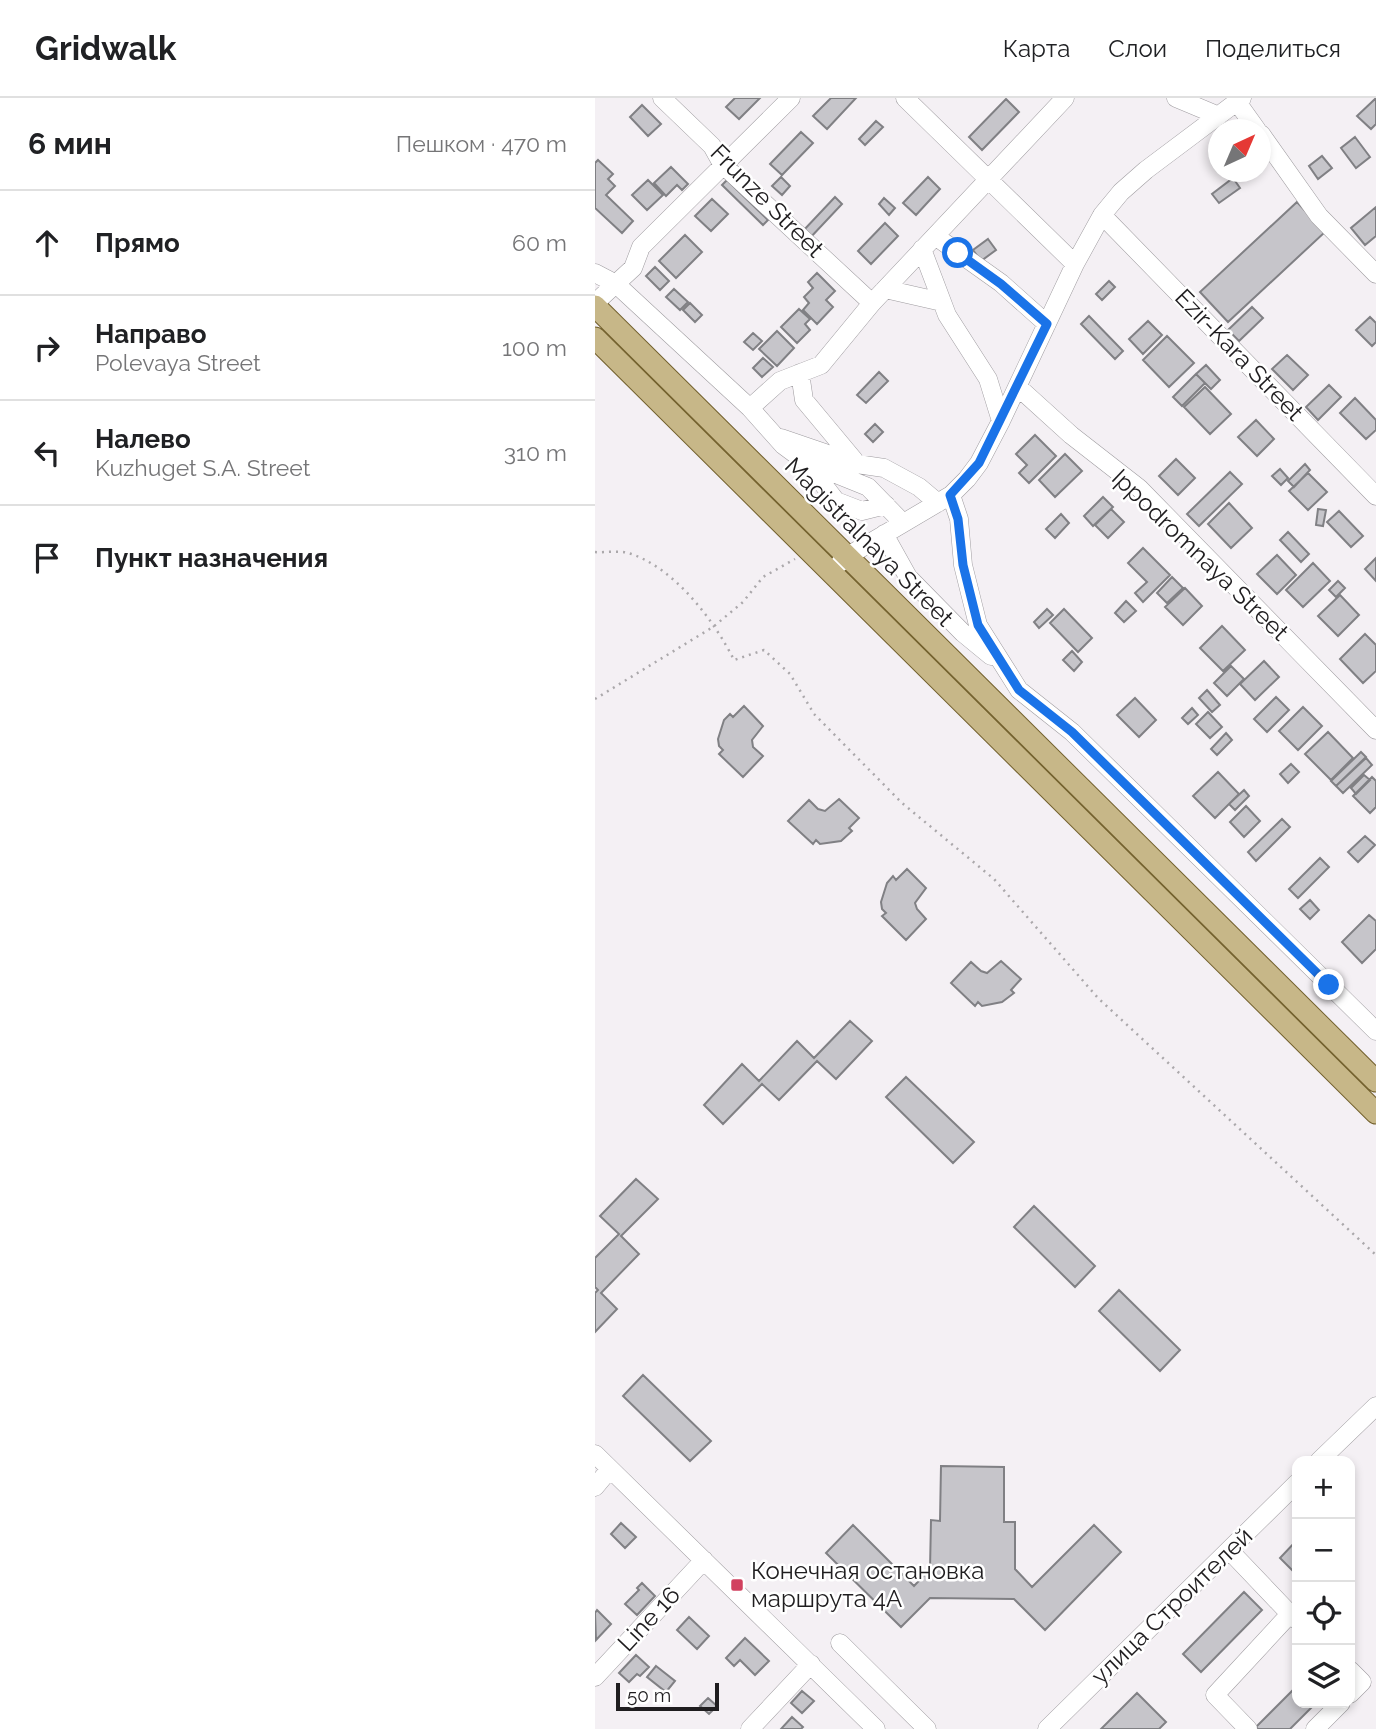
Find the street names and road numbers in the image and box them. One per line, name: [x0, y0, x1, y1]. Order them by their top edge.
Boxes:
street label: Frunze Street: [705, 138, 830, 263]
street label: Ezir-Kara Street: [1169, 283, 1310, 427]
street label: Magistralnaya Street: [779, 451, 960, 632]
street label: Ippodromnaya Street: [1106, 463, 1295, 646]
street label: улица Строителей: [1085, 1521, 1258, 1690]
street label: Line 16: [611, 1580, 686, 1657]

